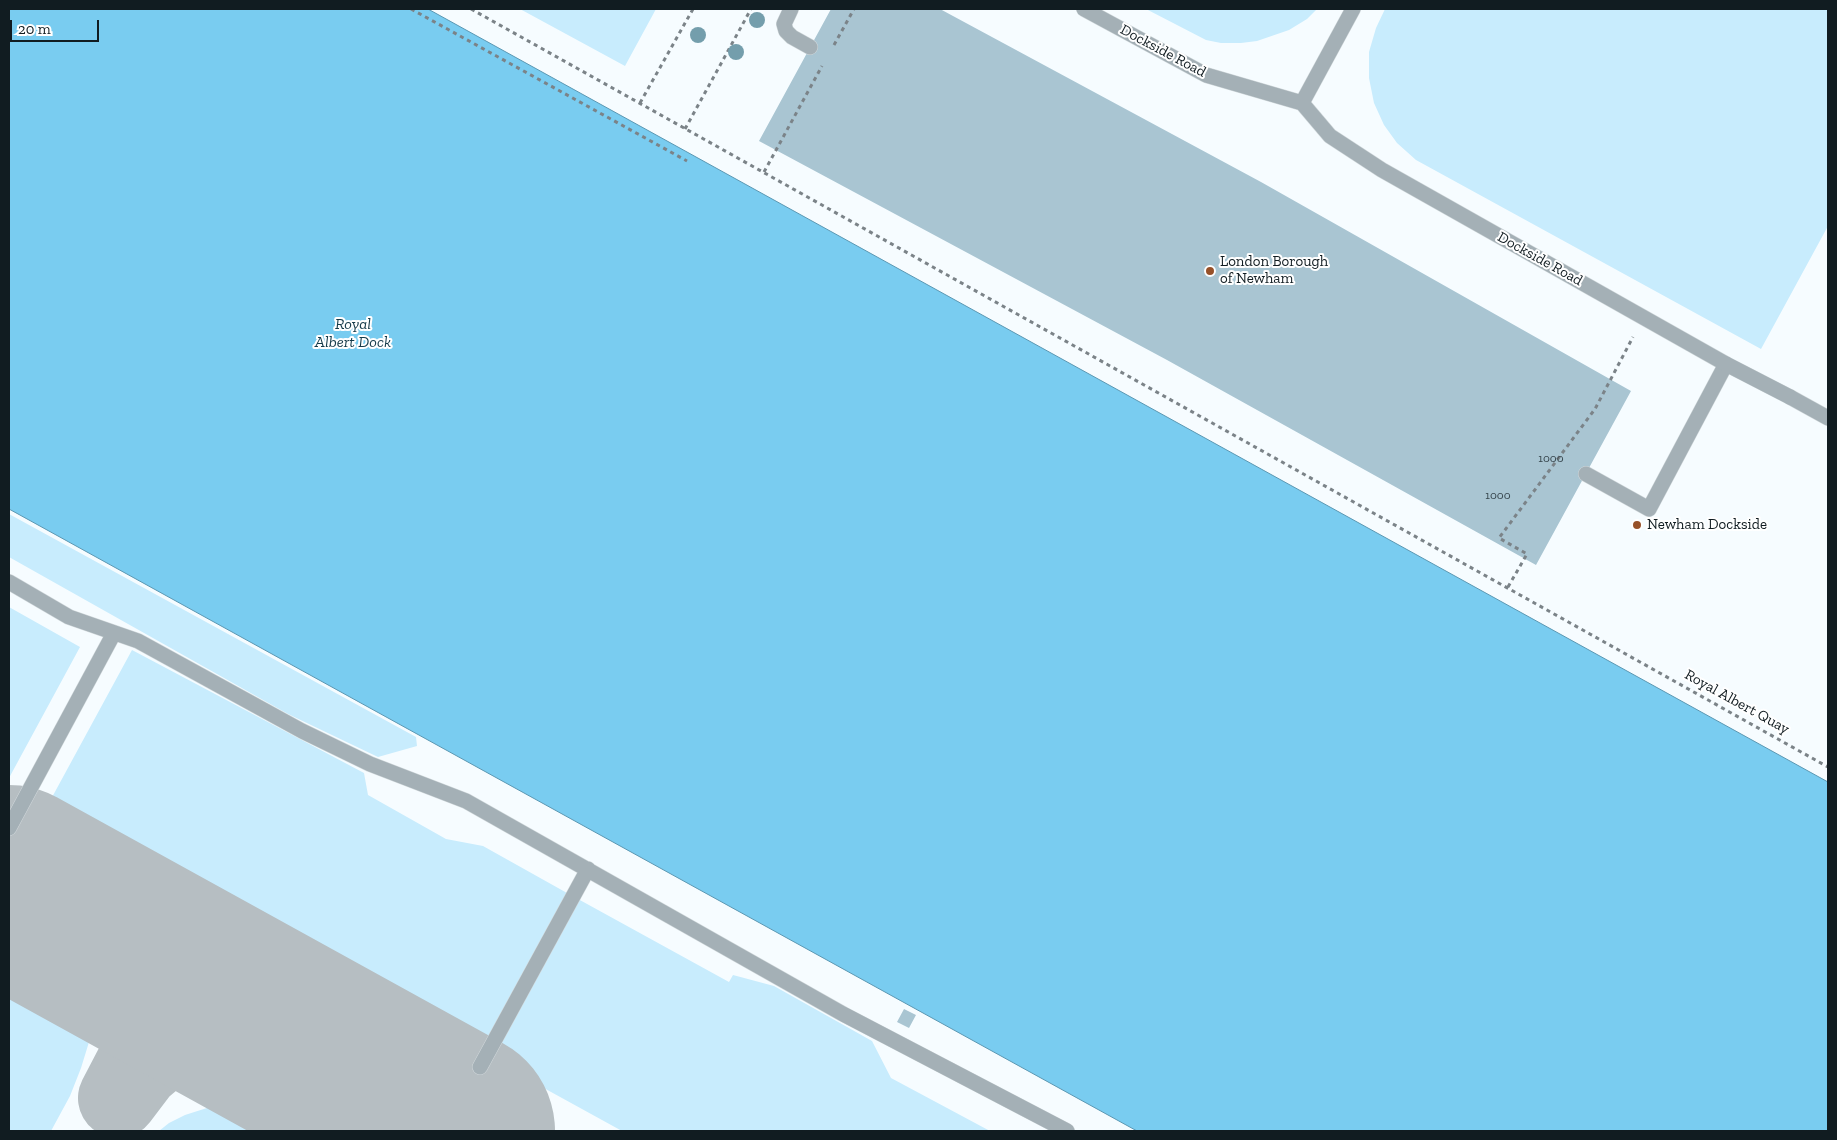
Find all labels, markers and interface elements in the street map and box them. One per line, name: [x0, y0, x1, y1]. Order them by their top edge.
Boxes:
scale bar: [12, 10, 101, 42]
text: 20 m: [18, 20, 51, 38]
street label: Dockside Road: [1117, 21, 1209, 81]
street label: Dockside Road: [1494, 228, 1586, 290]
place label: London Borough of Newham: [1220, 253, 1328, 288]
marker: London Borough of Newham: [1204, 265, 1216, 277]
water label: Royal Albert Dock: [315, 314, 391, 352]
house number: 1000: [1538, 452, 1564, 466]
house number: 1000: [1485, 489, 1511, 503]
place label: Newham Dockside: [1647, 516, 1767, 534]
marker: Newham Dockside: [1631, 519, 1643, 531]
street label: Royal Albert Quay: [1681, 666, 1793, 738]

